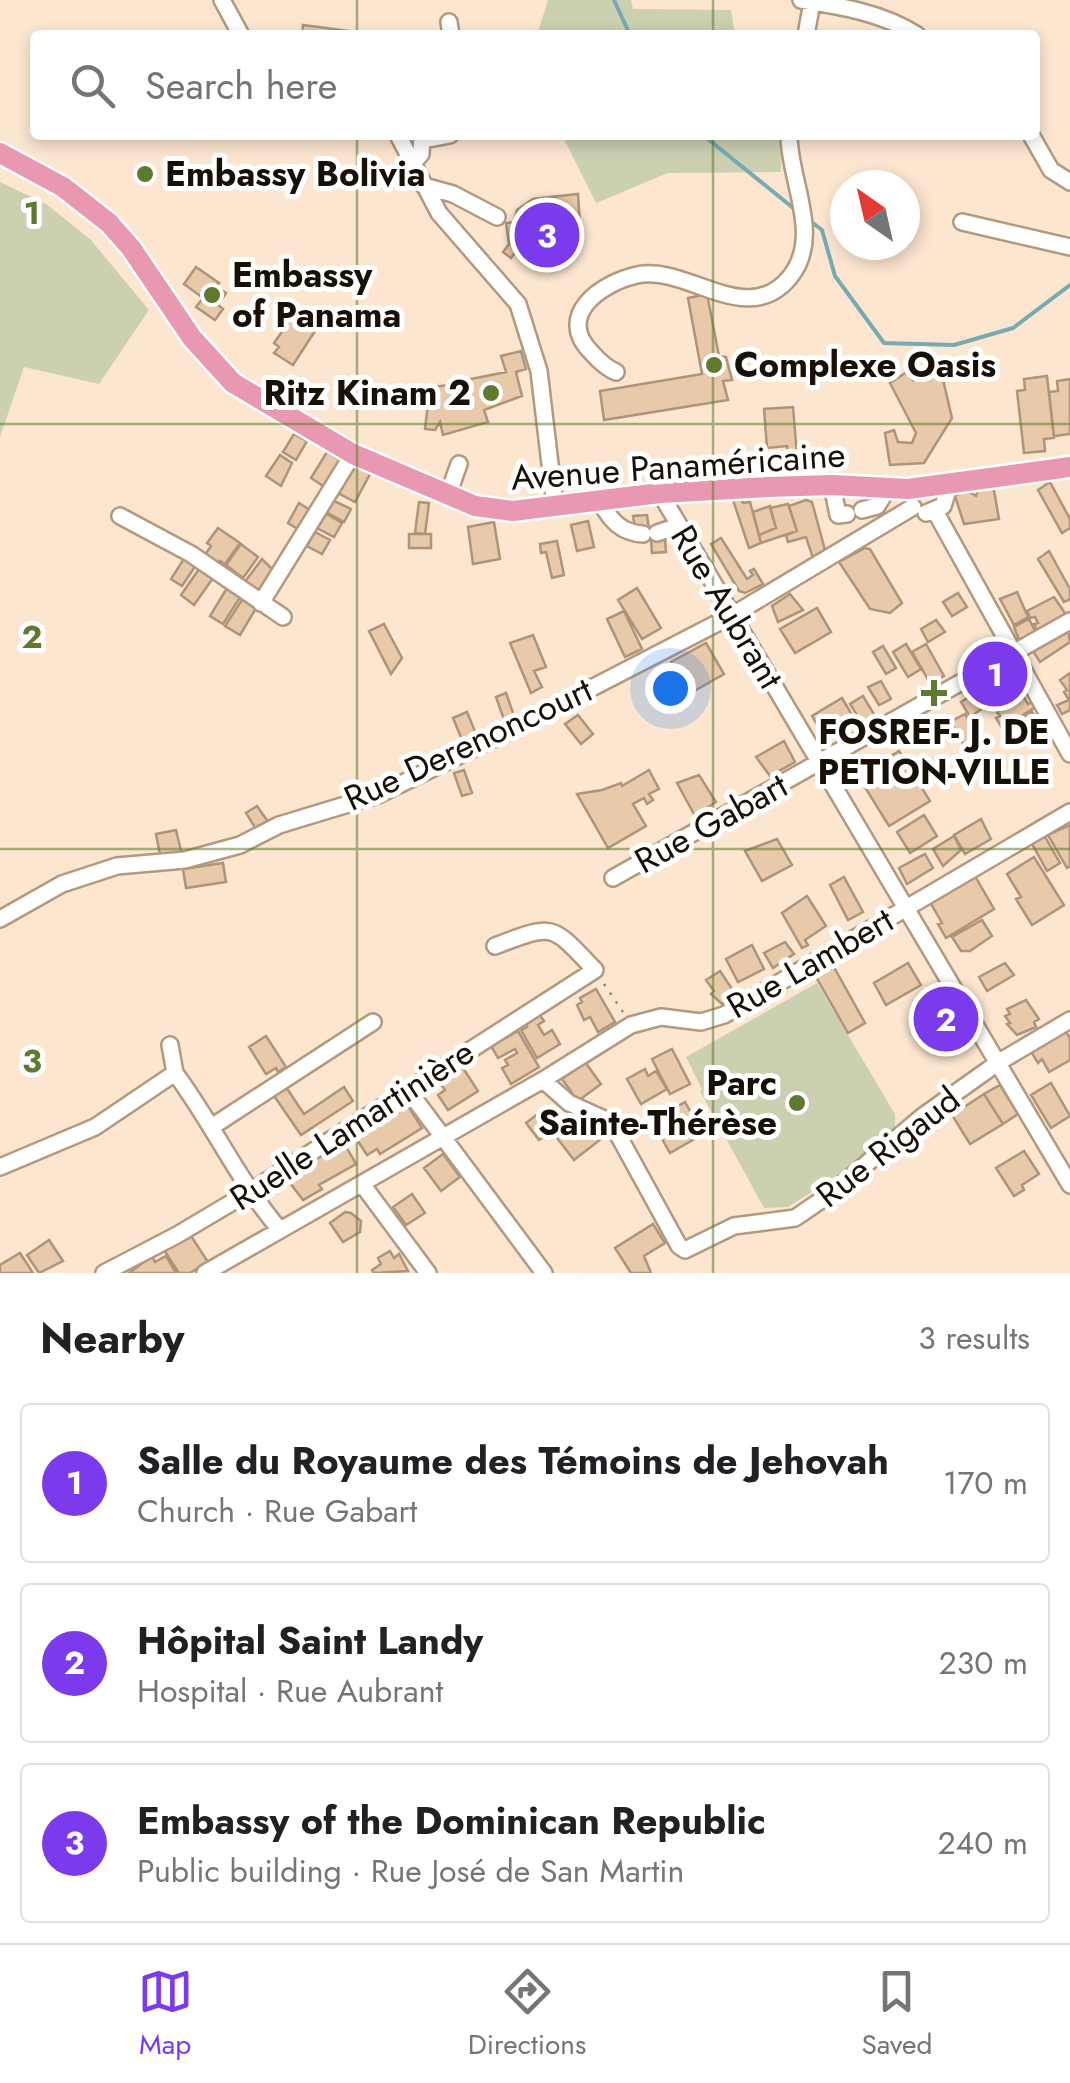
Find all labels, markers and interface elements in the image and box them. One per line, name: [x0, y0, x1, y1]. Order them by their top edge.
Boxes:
search box: [30, 30, 1040, 140]
icon: search: [65, 58, 120, 113]
text: Search here: [145, 58, 337, 113]
place label: Embassy Bolivia: [165, 149, 426, 199]
marker: Embassy Bolivia: [134, 163, 156, 185]
north arrow: [830, 170, 920, 260]
text: 1: [24, 190, 40, 236]
pin: 3: [514, 198, 580, 272]
place label: Embassy of Panama: [232, 250, 401, 340]
marker: Embassy of Panama: [201, 284, 223, 306]
place label: Complexe Oasis: [734, 340, 996, 390]
marker: Complexe Oasis: [703, 354, 725, 376]
place label: Ritz Kinam 2: [264, 368, 471, 418]
marker: Ritz Kinam 2: [480, 382, 502, 404]
street label: Avenue Panaméricaine: [509, 429, 847, 503]
street label: Rue Aubrant: [658, 516, 796, 699]
text: 2: [22, 614, 43, 660]
pin: 1: [962, 636, 1028, 712]
your location: [645, 663, 696, 714]
street label: Rue Derenoncourt: [336, 664, 601, 823]
marker: FOSREF- J. DE PETION-VILLE: [921, 680, 947, 706]
place label: FOSREF- J. DE PETION-VILLE: [817, 707, 1051, 797]
street label: Rue Gabart: [626, 760, 797, 886]
street label: Rue Lambert: [717, 895, 903, 1031]
pin: 2: [914, 982, 978, 1056]
street label: Ruelle Lamartinière: [220, 1027, 484, 1223]
text: 3: [22, 1038, 42, 1084]
place label: Parc Sainte-Thérèse: [538, 1058, 777, 1148]
street label: Rue Rigaud: [806, 1075, 970, 1219]
marker: Parc Sainte-Thérèse: [786, 1092, 808, 1114]
text: Nearby: [40, 1308, 184, 1369]
text: 3 results: [918, 1315, 1030, 1361]
text: Salle du Royaume des Témoins de Jehovah: [137, 1433, 889, 1488]
text: 1: [66, 1460, 83, 1506]
text: 170 m: [943, 1460, 1028, 1506]
text: Church · Rue Gabart: [137, 1488, 417, 1534]
text: Hôpital Saint Landy: [137, 1613, 483, 1668]
text: 2: [64, 1640, 85, 1686]
text: 230 m: [939, 1640, 1028, 1686]
text: Hospital · Rue Aubrant: [137, 1668, 443, 1714]
text: Embassy of the Dominican Republic: [137, 1793, 766, 1848]
text: 3: [65, 1820, 84, 1866]
text: 240 m: [937, 1820, 1028, 1866]
text: Public building · Rue José de San Martin: [137, 1848, 684, 1894]
tab: Map: [138, 1964, 193, 2065]
tab: Directions: [468, 1964, 586, 2065]
tab: Saved: [861, 1964, 932, 2065]

